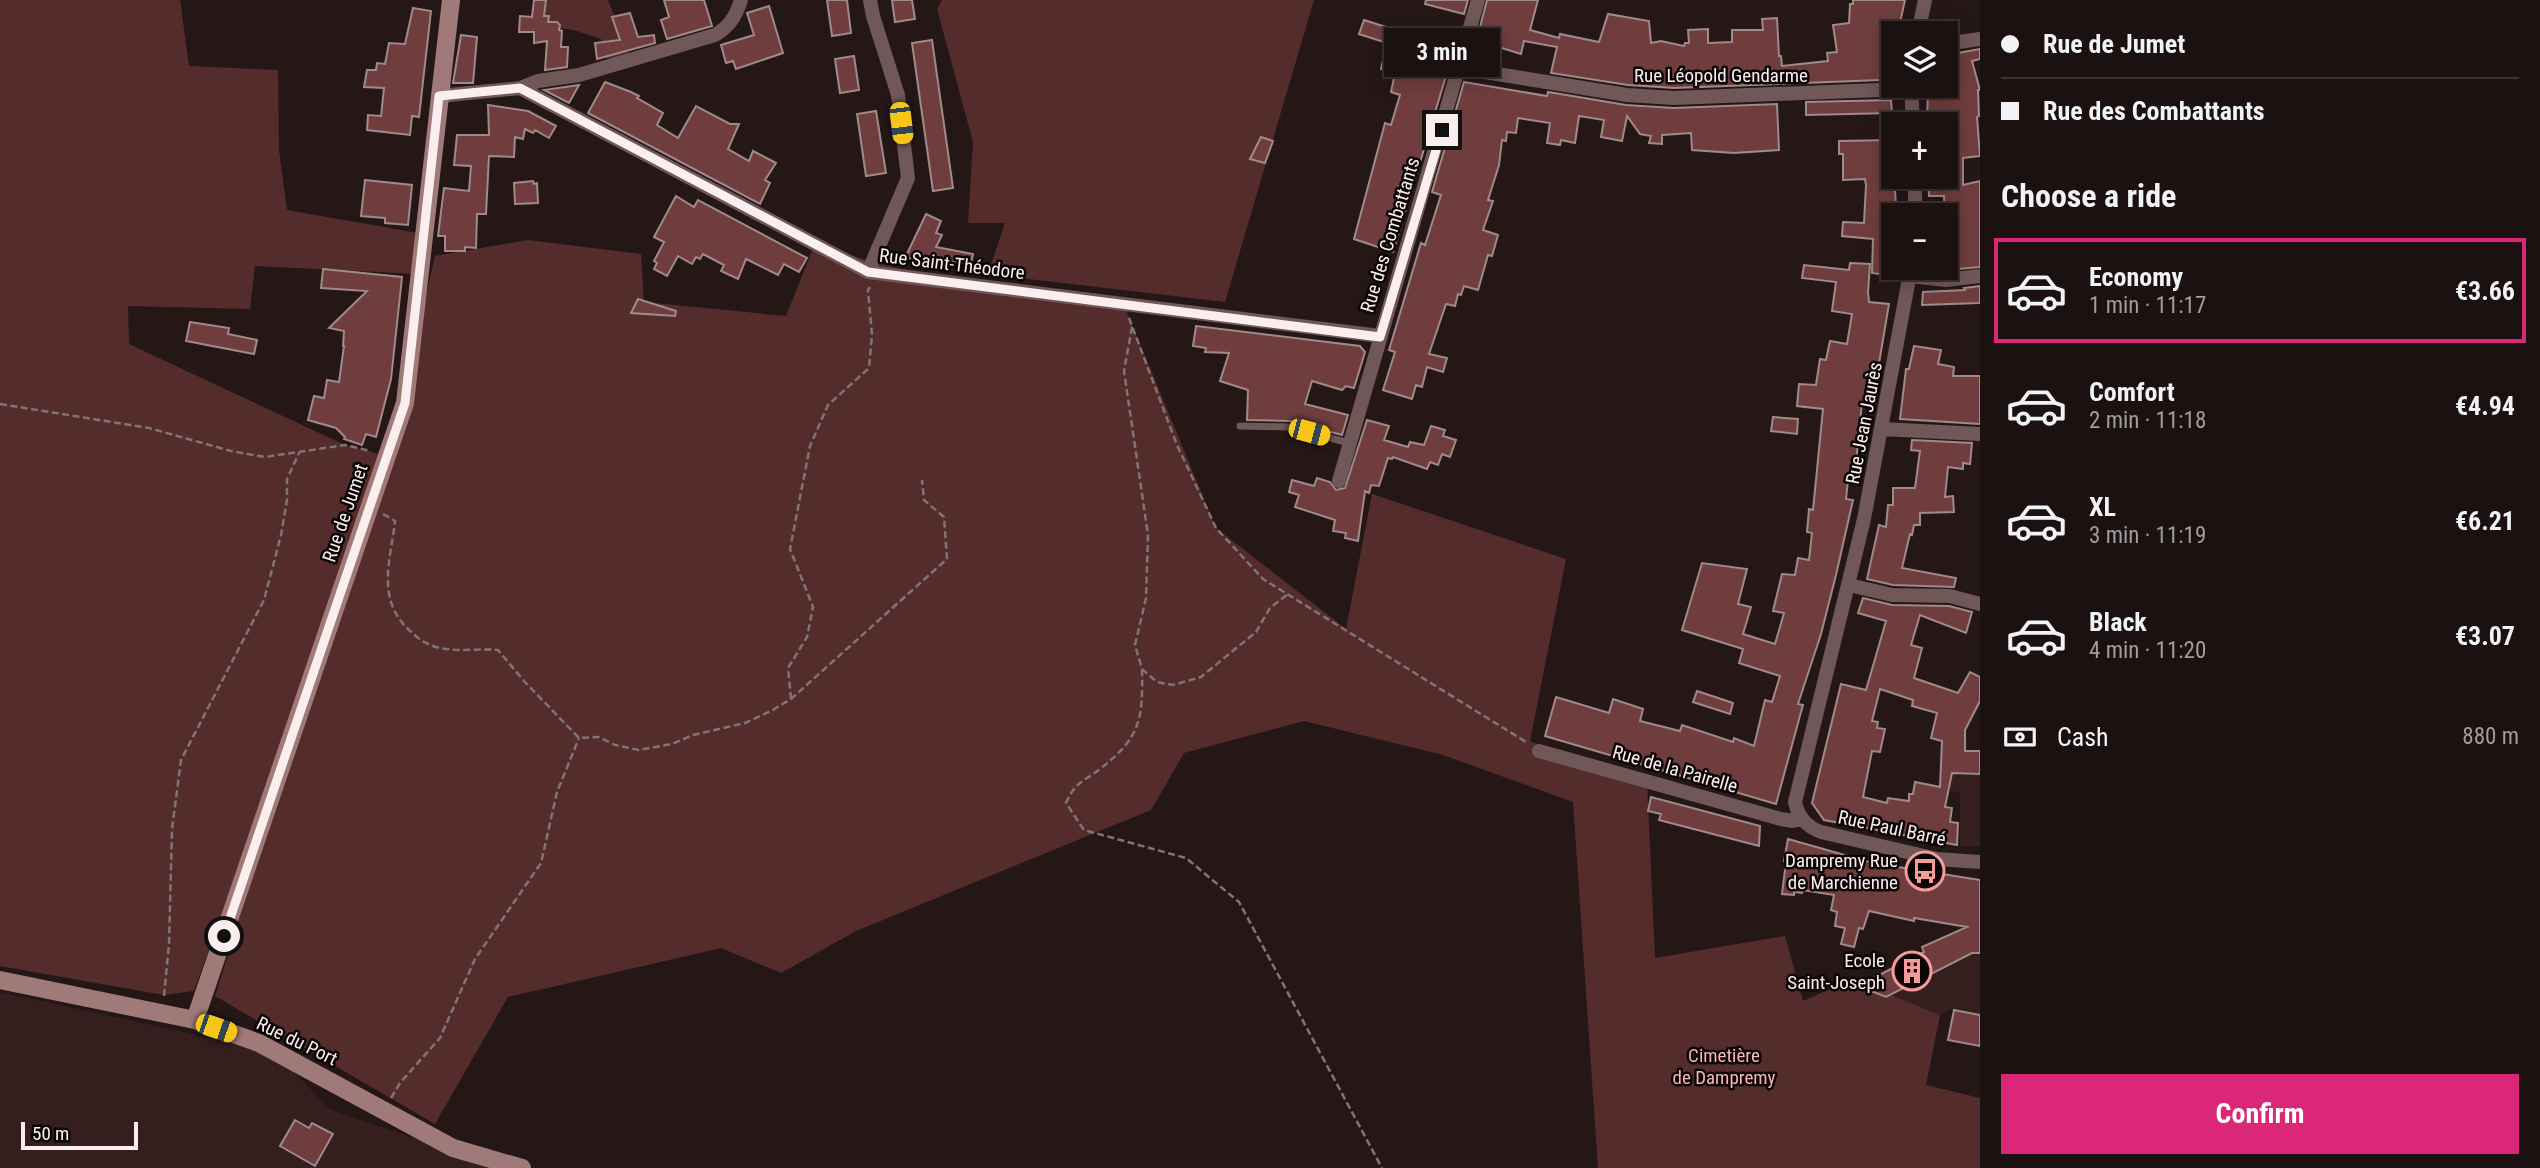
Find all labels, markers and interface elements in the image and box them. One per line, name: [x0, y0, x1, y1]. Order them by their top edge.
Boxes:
map controls: [1881, 21, 1958, 280]
button: layers: [1881, 21, 1958, 98]
callout: 3 min: [1384, 29, 1500, 78]
text: Rue de Jumet: [2043, 29, 2185, 59]
text: 3 min: [1416, 39, 1468, 66]
street label: Rue Léopold Gendarme: [1634, 64, 1808, 87]
text: Rue des Combattants: [2043, 96, 2265, 126]
car: [889, 101, 914, 145]
button: +: [1881, 112, 1958, 189]
route end: [1426, 114, 1458, 146]
street label: Rue des Combattants: [1355, 155, 1425, 315]
text: Choose a ride: [2001, 177, 2176, 215]
button: −: [1881, 203, 1958, 280]
street label: Rue Saint-Théodore: [878, 244, 1026, 284]
icon: car: [2005, 259, 2068, 322]
text: Economy: [2089, 262, 2183, 292]
text: €3.66: [2455, 276, 2515, 306]
text: 1 min · 11:17: [2089, 292, 2206, 319]
street label: Rue Jean Jaurès: [1841, 360, 1887, 486]
icon: car: [2005, 374, 2068, 437]
text: Comfort: [2089, 377, 2175, 407]
text: €4.94: [2455, 391, 2515, 421]
text: 2 min · 11:18: [2089, 407, 2206, 434]
car: [1286, 416, 1333, 448]
street label: Rue de Jumet: [317, 461, 373, 565]
icon: car: [2005, 489, 2068, 552]
text: XL: [2089, 492, 2116, 522]
text: €6.21: [2455, 506, 2515, 536]
text: 3 min · 11:19: [2089, 522, 2206, 549]
icon: car: [2005, 604, 2068, 667]
text: Black: [2089, 607, 2147, 637]
text: €3.07: [2455, 621, 2515, 651]
text: 4 min · 11:20: [2089, 637, 2206, 664]
icon: cash: [2001, 718, 2039, 756]
text: Cash: [2057, 722, 2109, 752]
text: 880 m: [2462, 723, 2519, 750]
street label: Rue de la Pairelle: [1610, 740, 1740, 798]
street label: Rue Paul Barré: [1836, 805, 1948, 851]
place label: Dampremy Rue de Marchienne: [1785, 849, 1898, 894]
bus stop icon: Dampremy Rue de Marchienne: [1904, 850, 1946, 892]
route start: [208, 920, 240, 952]
place label: Ecole Saint-Joseph: [1787, 949, 1885, 994]
building icon: Ecole Saint-Joseph: [1891, 950, 1933, 992]
car: [193, 1011, 240, 1045]
street label: Rue du Port: [253, 1012, 341, 1070]
park label: Cimetière de Dampremy: [1672, 1044, 1776, 1089]
button: Confirm: [2001, 1074, 2519, 1154]
scale bar: [21, 1119, 138, 1151]
text: 50 m: [32, 1122, 69, 1145]

